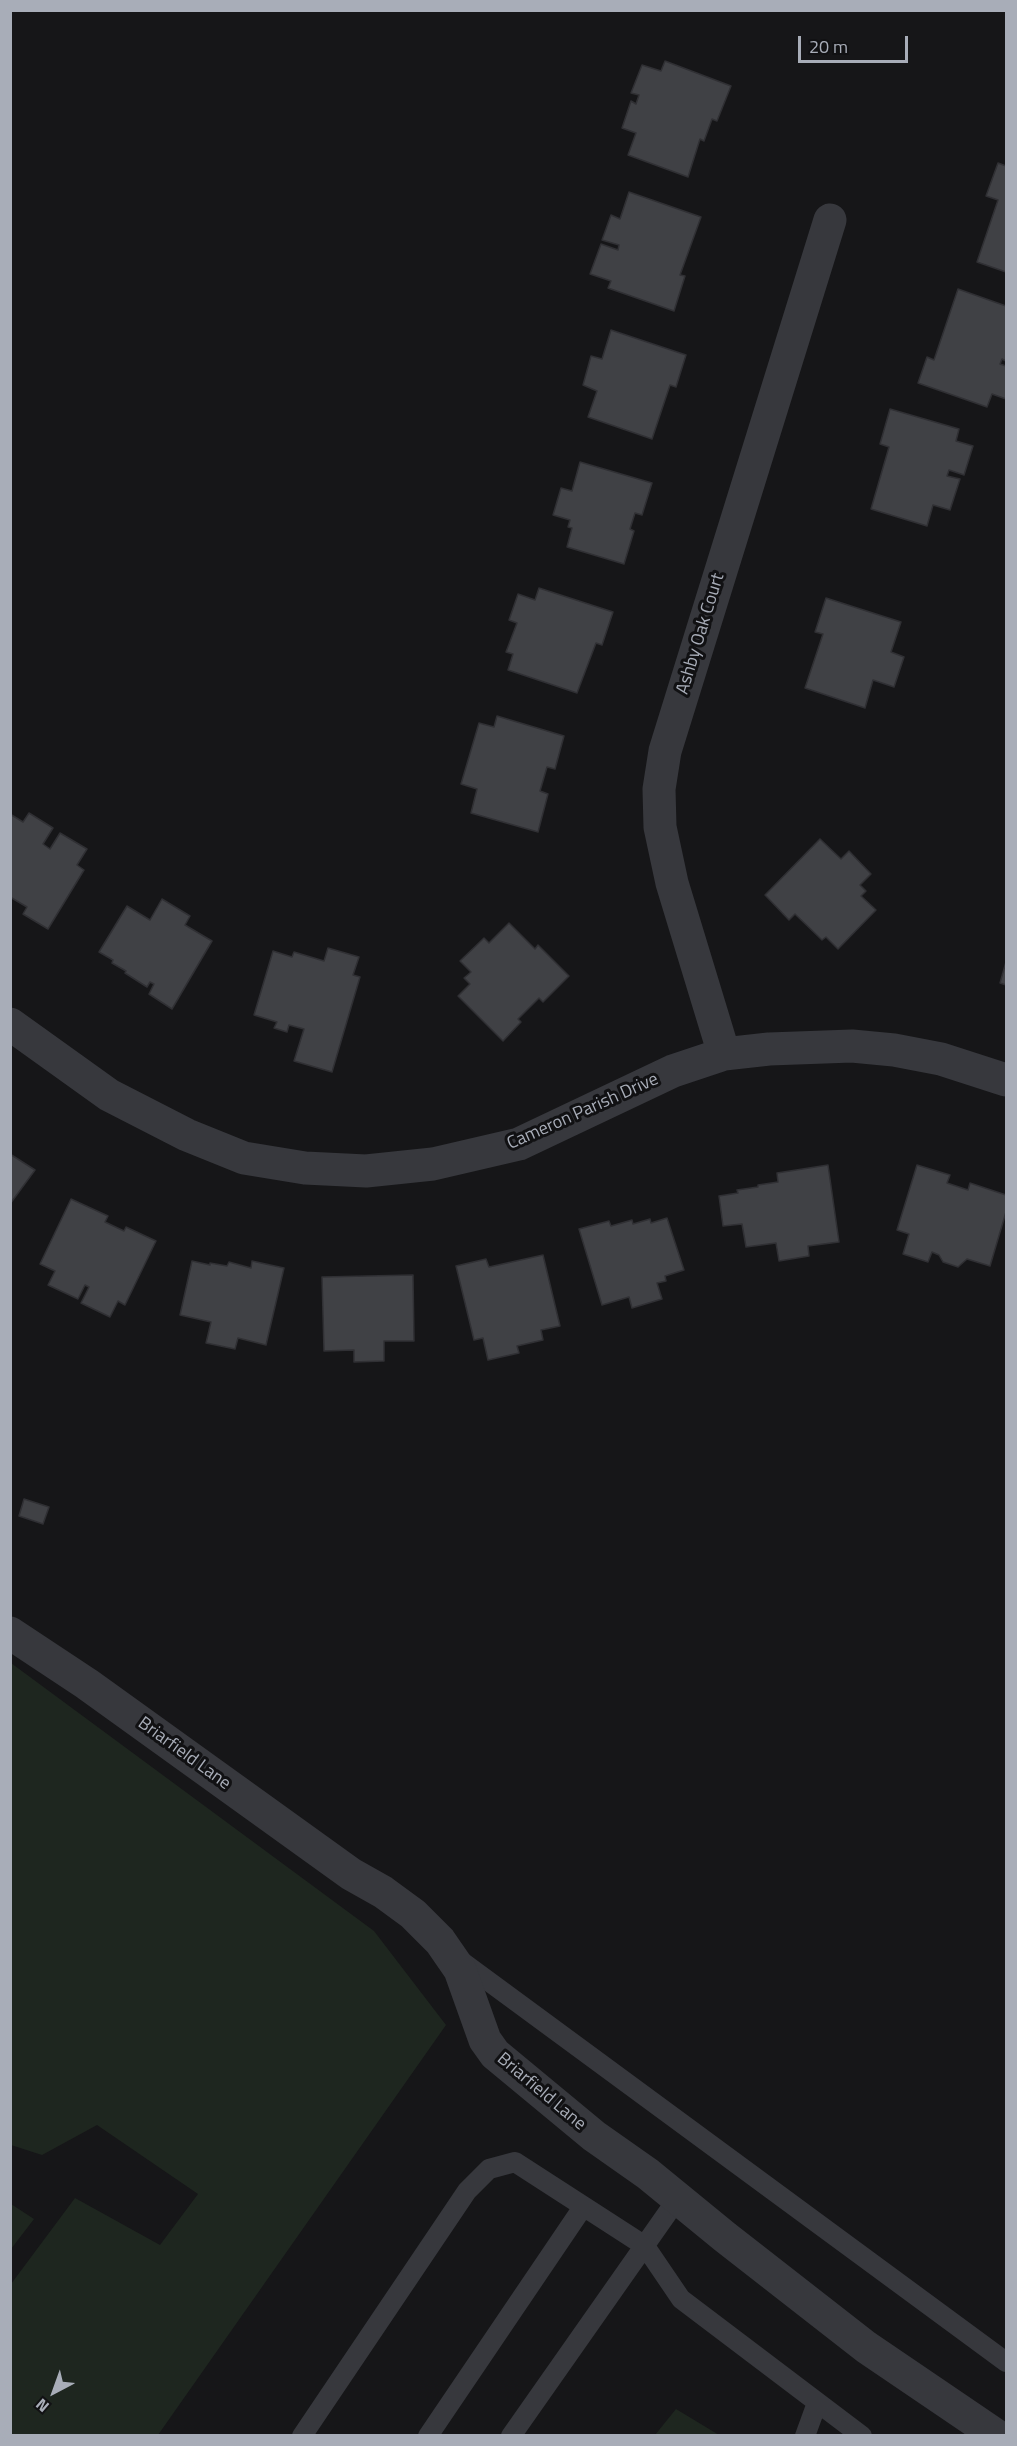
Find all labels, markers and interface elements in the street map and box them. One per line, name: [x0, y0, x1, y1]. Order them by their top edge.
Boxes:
scale bar: [801, 24, 910, 62]
text: 20 m: [809, 33, 848, 60]
street label: Ashby Oak Court: [672, 571, 730, 697]
street label: Cameron Parish Drive: [504, 1069, 662, 1155]
street label: Briarfield Lane: [133, 1713, 235, 1795]
street label: Briarfield Lane: [492, 2049, 590, 2135]
north arrow: [24, 2362, 84, 2422]
text: N: [30, 2393, 54, 2418]

